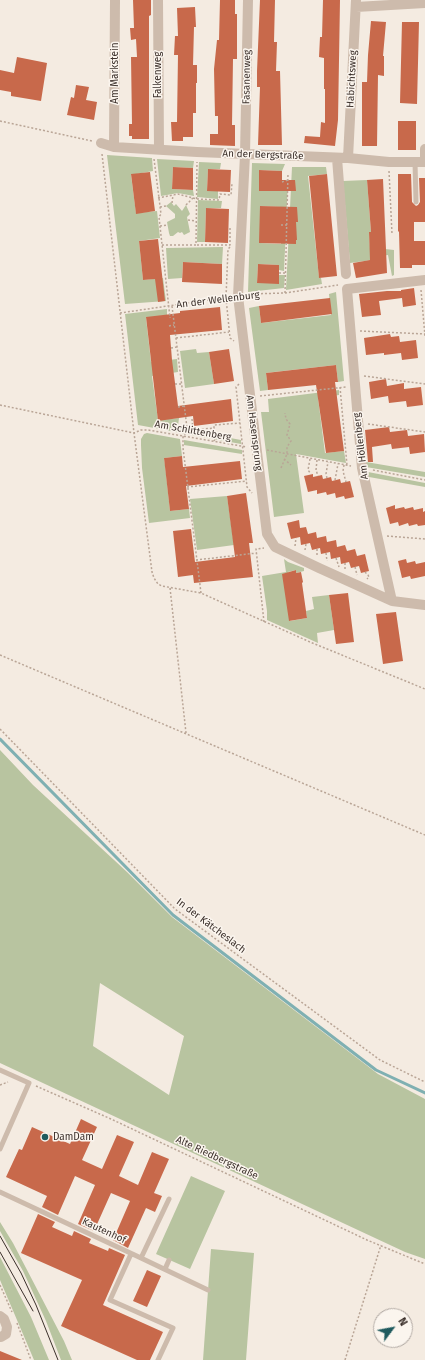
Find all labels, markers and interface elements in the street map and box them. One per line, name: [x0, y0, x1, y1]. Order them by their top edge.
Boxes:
street label: Am Markstein: [109, 42, 121, 104]
street label: Fasanenweg: [241, 50, 253, 104]
street label: Habichtsweg: [344, 50, 360, 108]
street label: Falkenweg: [152, 52, 164, 98]
street label: An der Bergstraße: [222, 148, 304, 162]
street label: An der Wellenburg: [176, 289, 260, 311]
street label: Am Hasensprung: [243, 394, 265, 472]
street label: Am Höllenberg: [351, 412, 371, 480]
street label: Am Schlittenberg: [154, 418, 232, 444]
street label: In der Kätcheslach: [174, 896, 248, 956]
place label: DamDam: [53, 1131, 94, 1143]
marker: DamDam: [40, 1132, 50, 1142]
street label: Alte Riedbergstraße: [174, 1134, 260, 1182]
street label: Kautenhof: [80, 1216, 128, 1246]
north arrow: [373, 1308, 413, 1348]
text: N: [395, 1315, 410, 1328]

